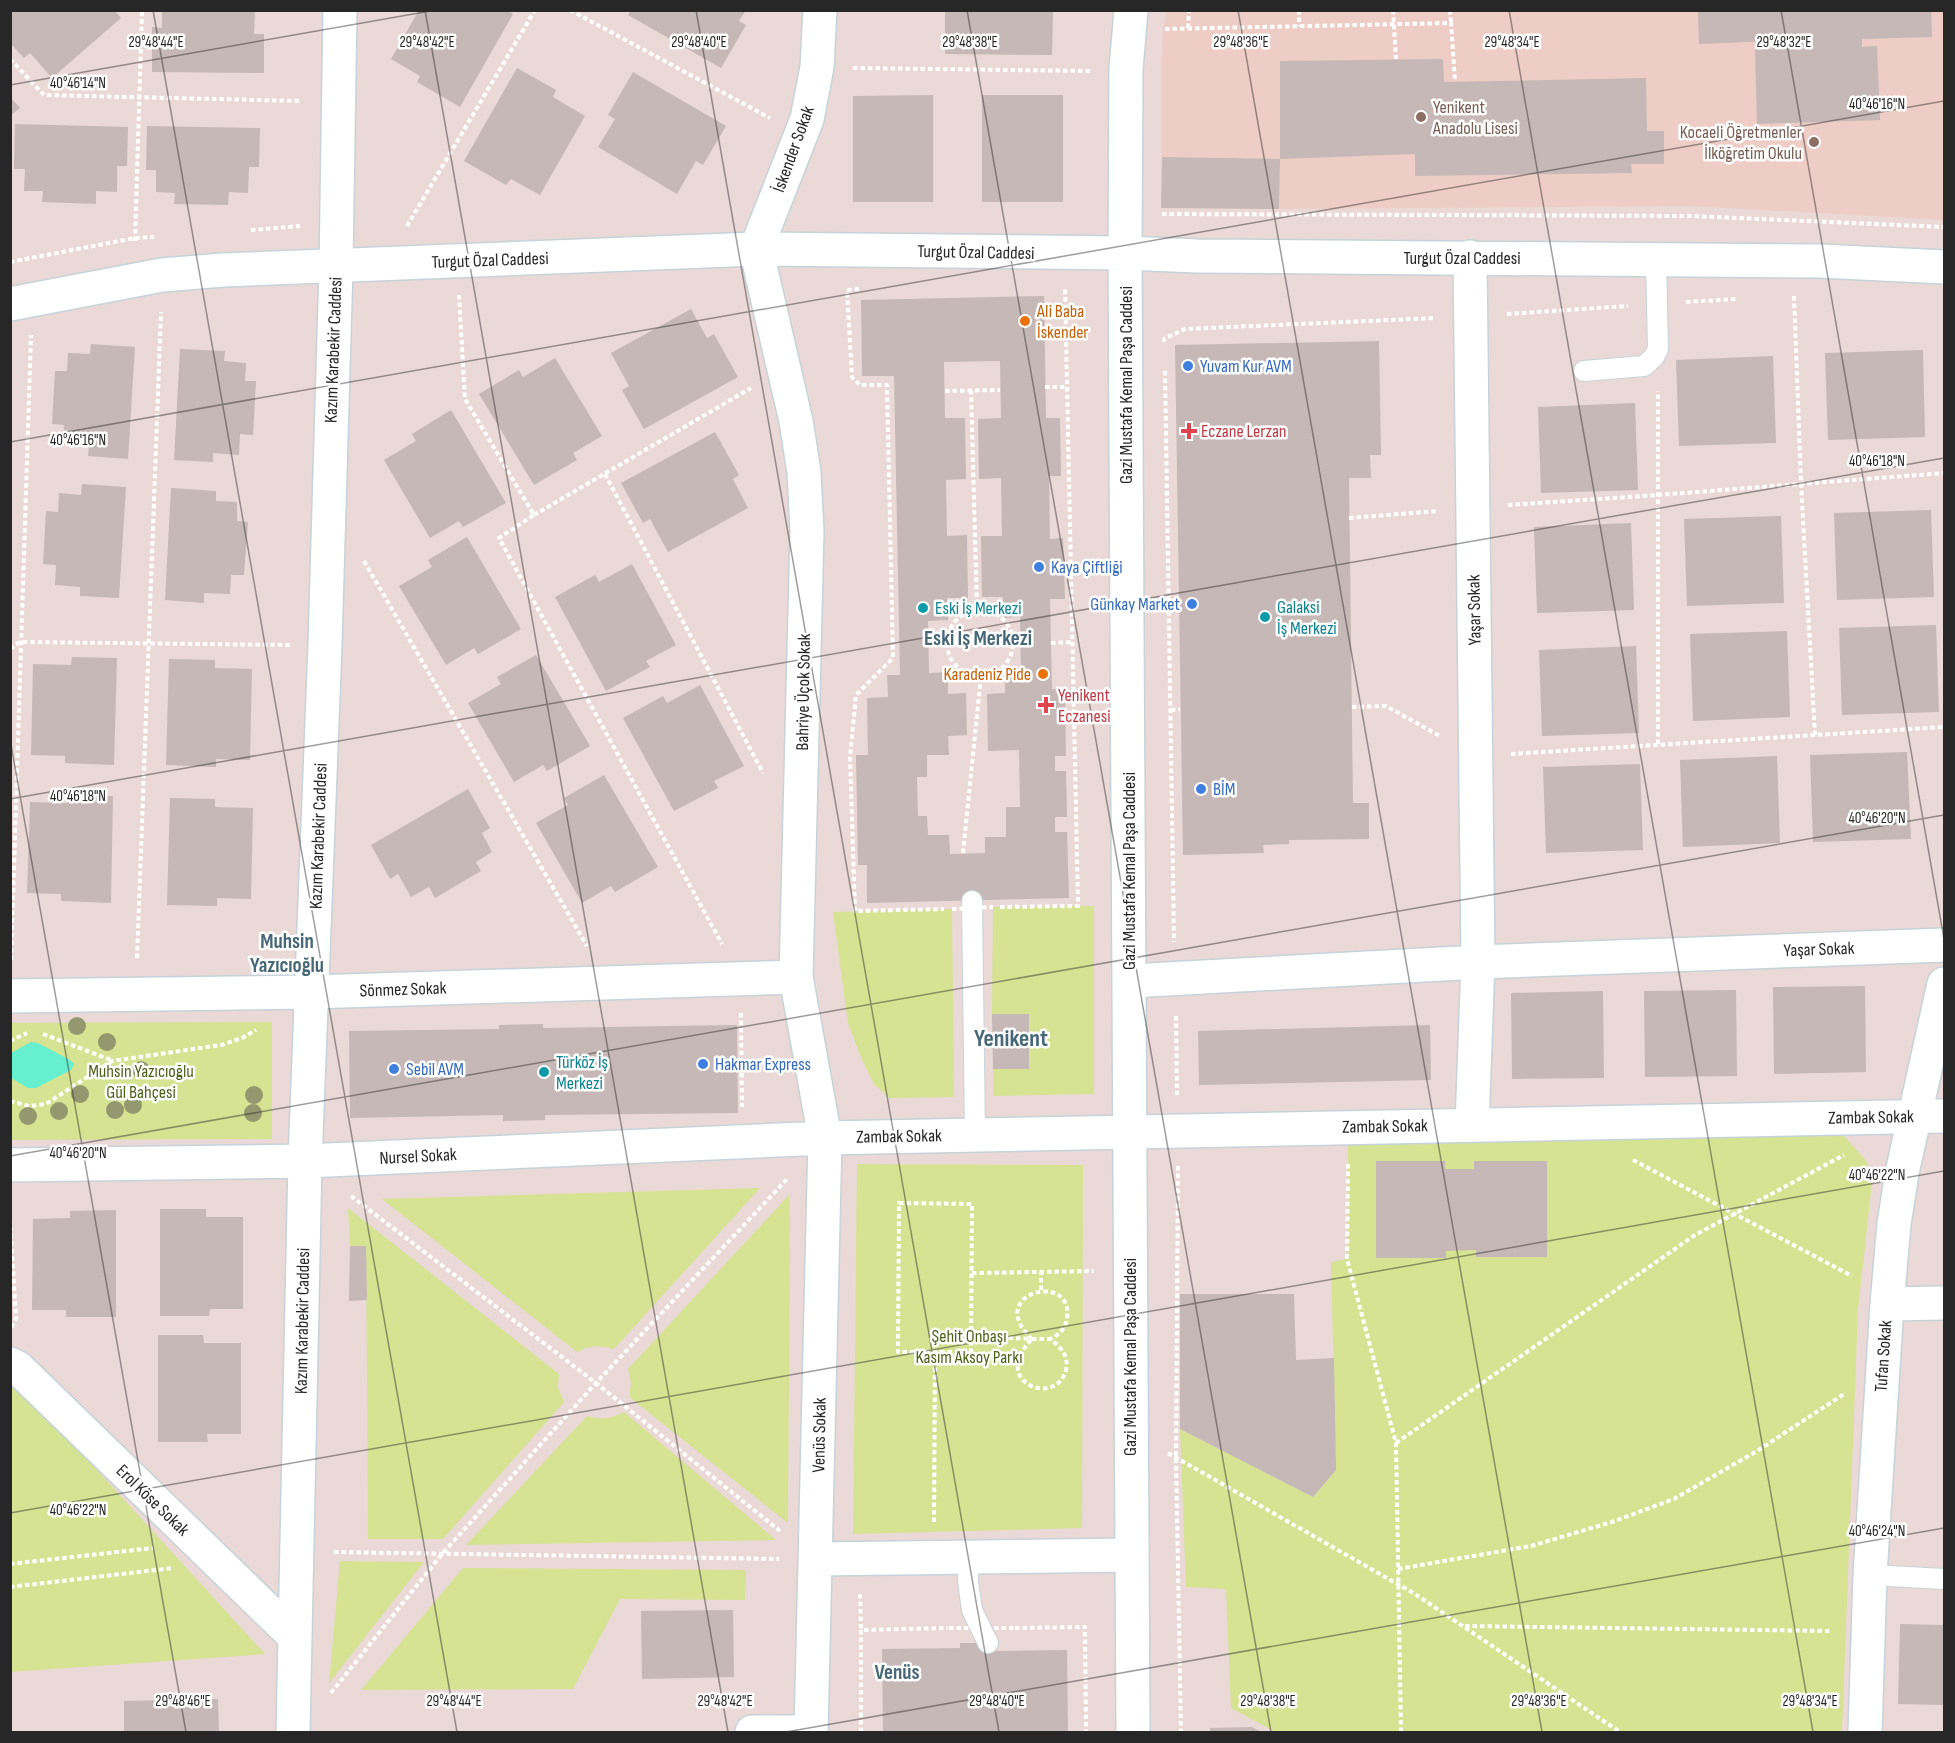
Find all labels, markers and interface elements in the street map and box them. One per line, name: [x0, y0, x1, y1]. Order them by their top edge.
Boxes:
text: 29°48'44"E: [128, 33, 184, 52]
text: 29°48'42"E: [399, 33, 455, 52]
text: 29°48'40"E: [671, 33, 727, 52]
text: 29°48'38"E: [942, 33, 998, 52]
text: 29°48'36"E: [1213, 33, 1269, 52]
text: 29°48'34"E: [1484, 33, 1540, 52]
text: 29°48'32"E: [1756, 33, 1812, 52]
text: 40°46'14"N: [50, 74, 106, 93]
text: 40°46'16"N: [1849, 95, 1905, 114]
place label: Yenikent Anadolu Lisesi: [1432, 97, 1518, 139]
street label: İskender Sokak: [768, 103, 819, 195]
marker: Yenikent Anadolu Lisesi: [1414, 110, 1428, 124]
place label: Kocaeli Öğretmenler İlköğretim Okulu: [1680, 122, 1802, 164]
marker: Kocaeli Öğretmenler İlköğretim Okulu: [1807, 135, 1821, 149]
street label: Turgut Özal Caddesi: [917, 241, 1035, 264]
street label: Turgut Özal Caddesi: [431, 248, 549, 273]
street label: Turgut Özal Caddesi: [1403, 248, 1521, 269]
street label: Kazım Karabekir Caddesi: [320, 277, 347, 424]
street label: Gazi Mustafa Kemal Paşa Caddesi: [1116, 286, 1137, 484]
place label: Ali Baba İskender: [1036, 301, 1089, 343]
marker: Ali Baba İskender: [1018, 314, 1032, 328]
place label: Yuvam Kur AVM: [1200, 356, 1292, 377]
marker: Yuvam Kur AVM: [1181, 359, 1195, 373]
place label: Eczane Lerzan: [1201, 421, 1287, 442]
marker: Eczane Lerzan: [1182, 424, 1196, 438]
text: 40°46'16"N: [50, 431, 106, 450]
text: 40°46'18"N: [1849, 452, 1905, 471]
place label: Kaya Çiftliği: [1051, 557, 1123, 578]
marker: Kaya Çiftliği: [1032, 560, 1046, 574]
street label: Yaşar Sokak: [1463, 574, 1486, 646]
place label: Günkay Market: [1090, 594, 1180, 615]
marker: Günkay Market: [1185, 597, 1199, 611]
place label: Galaksi İş Merkezi: [1277, 597, 1337, 639]
place label: Eski İş Merkezi: [935, 598, 1022, 619]
marker: Eski İş Merkezi: [916, 601, 930, 615]
marker: Galaksi İş Merkezi: [1258, 610, 1272, 624]
district label: Eski İş Merkezi: [924, 626, 1032, 651]
street label: Bahriye Üçok Sokak: [792, 633, 815, 751]
place label: Karadeniz Pide: [943, 664, 1031, 685]
marker: Karadeniz Pide: [1036, 667, 1050, 681]
place label: Yenikent Eczanesi: [1058, 685, 1111, 727]
marker: Yenikent Eczanesi: [1039, 698, 1053, 712]
street label: Kazım Karabekir Caddesi: [305, 763, 332, 910]
street label: Gazi Mustafa Kemal Paşa Caddesi: [1119, 772, 1140, 970]
place label: BİM: [1213, 779, 1235, 800]
marker: BİM: [1194, 782, 1208, 796]
text: 40°46'18"N: [50, 787, 106, 806]
text: 40°46'20"N: [1848, 809, 1906, 828]
district label: Muhsin Yazıcıoğlu: [250, 929, 324, 978]
street label: Yaşar Sokak: [1783, 938, 1855, 961]
street label: Sönmez Sokak: [359, 977, 447, 1002]
district label: Yenikent: [974, 1024, 1048, 1053]
place label: Türköz İş Merkezi: [556, 1052, 608, 1094]
place label: Hakmar Express: [715, 1054, 811, 1075]
marker: Hakmar Express: [696, 1057, 710, 1071]
place label: Sebil AVM: [406, 1059, 464, 1080]
park label: Muhsin Yazıcıoğlu Gül Bahçesi: [88, 1061, 194, 1103]
marker: Sebil AVM: [387, 1062, 401, 1076]
marker: Türköz İş Merkezi: [537, 1065, 551, 1079]
street label: Zambak Sokak: [1828, 1106, 1914, 1129]
street label: Zambak Sokak: [1342, 1115, 1428, 1138]
street label: Zambak Sokak: [856, 1125, 942, 1148]
text: 40°46'20"N: [49, 1144, 107, 1163]
street label: Nursel Sokak: [379, 1144, 457, 1169]
text: 40°46'22"N: [1849, 1166, 1905, 1185]
street label: Kazım Karabekir Caddesi: [291, 1248, 314, 1394]
street label: Gazi Mustafa Kemal Paşa Caddesi: [1120, 1258, 1141, 1456]
street label: Tufan Sokak: [1871, 1319, 1896, 1393]
park label: Şehit Onbaşı Kasım Aksoy Parkı: [915, 1326, 1023, 1368]
street label: Venüs Sokak: [808, 1397, 831, 1473]
street label: Erol Köse Sokak: [112, 1460, 194, 1541]
text: 40°46'22"N: [50, 1501, 106, 1520]
text: 40°46'24"N: [1849, 1522, 1905, 1541]
district label: Venüs: [874, 1660, 920, 1685]
text: 29°48'46"E: [155, 1692, 211, 1711]
text: 29°48'44"E: [426, 1692, 482, 1711]
text: 29°48'42"E: [697, 1692, 753, 1711]
text: 29°48'40"E: [969, 1692, 1025, 1711]
text: 29°48'38"E: [1240, 1692, 1296, 1711]
text: 29°48'36"E: [1511, 1692, 1567, 1711]
text: 29°48'34"E: [1782, 1692, 1838, 1711]

